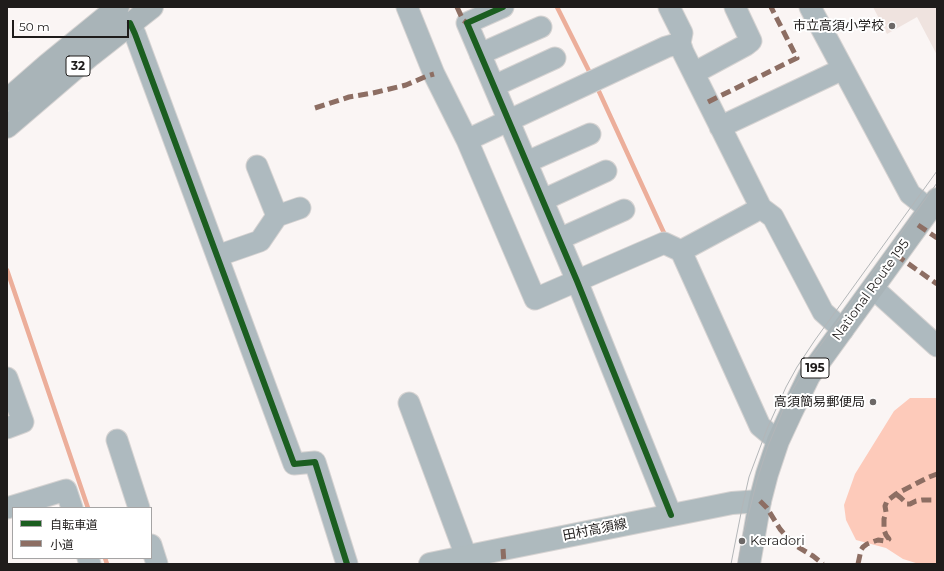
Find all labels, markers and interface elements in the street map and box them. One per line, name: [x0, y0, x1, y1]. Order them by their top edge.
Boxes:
scale bar: [14, 12, 131, 38]
place label: 市立高須小学校: [793, 18, 884, 34]
text: 50 m: [19, 19, 50, 34]
marker: 市立高須小学校: [887, 21, 897, 31]
road number: 32: [66, 56, 90, 76]
street label: National Route 195: [829, 236, 913, 344]
road number: 195: [801, 358, 829, 378]
place label: 高須簡易郵便局: [774, 394, 865, 410]
marker: 高須簡易郵便局: [868, 397, 878, 407]
legend: [12, 507, 152, 559]
street label: 田村高須線: [562, 516, 628, 544]
text: 自転車道: [50, 517, 98, 532]
place label: Keradori: [750, 533, 805, 549]
marker: Keradori: [737, 536, 747, 546]
text: 小道: [50, 537, 74, 552]

